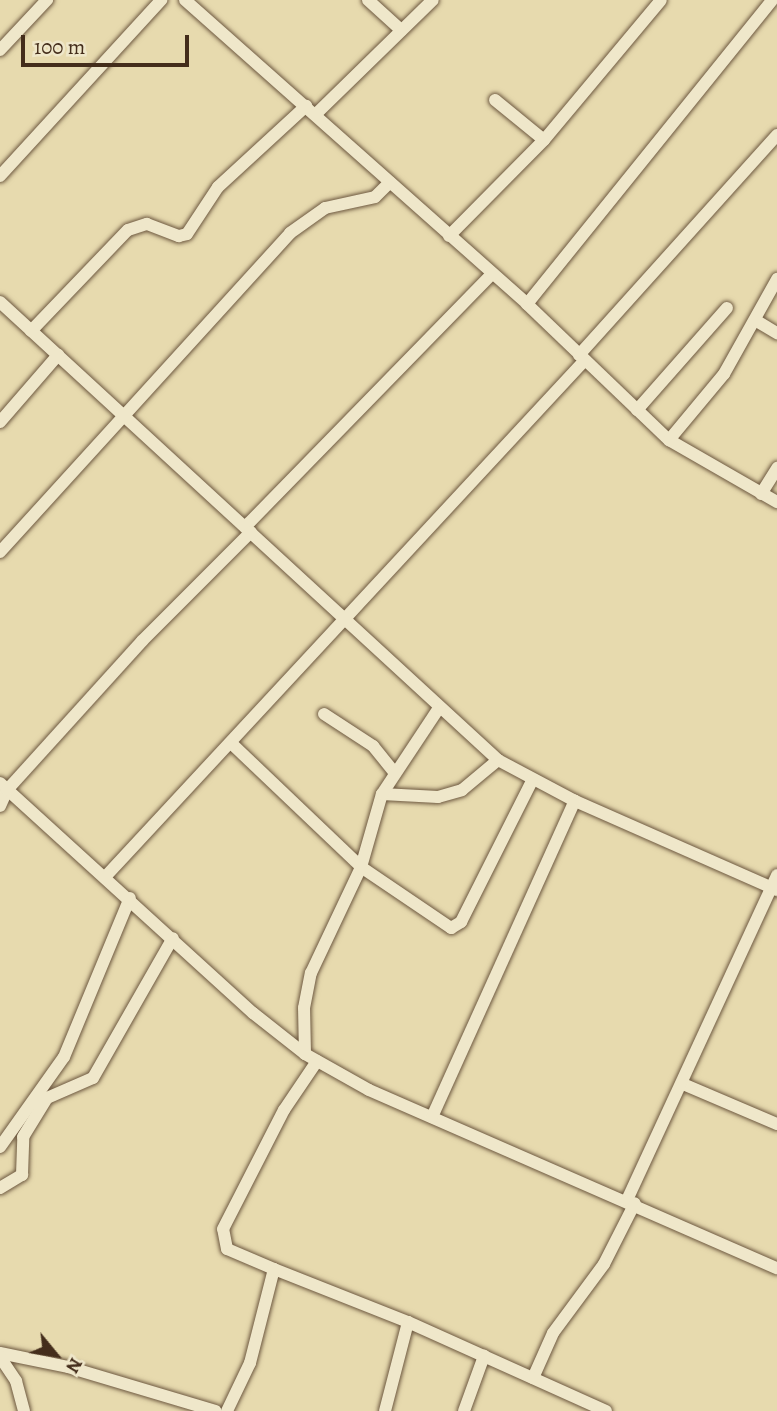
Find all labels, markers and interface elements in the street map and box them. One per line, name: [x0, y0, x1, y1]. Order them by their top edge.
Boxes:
scale bar: [24, 21, 192, 65]
text: 100 m: [34, 33, 85, 61]
north arrow: [21, 1320, 91, 1390]
text: N: [59, 1353, 89, 1378]

